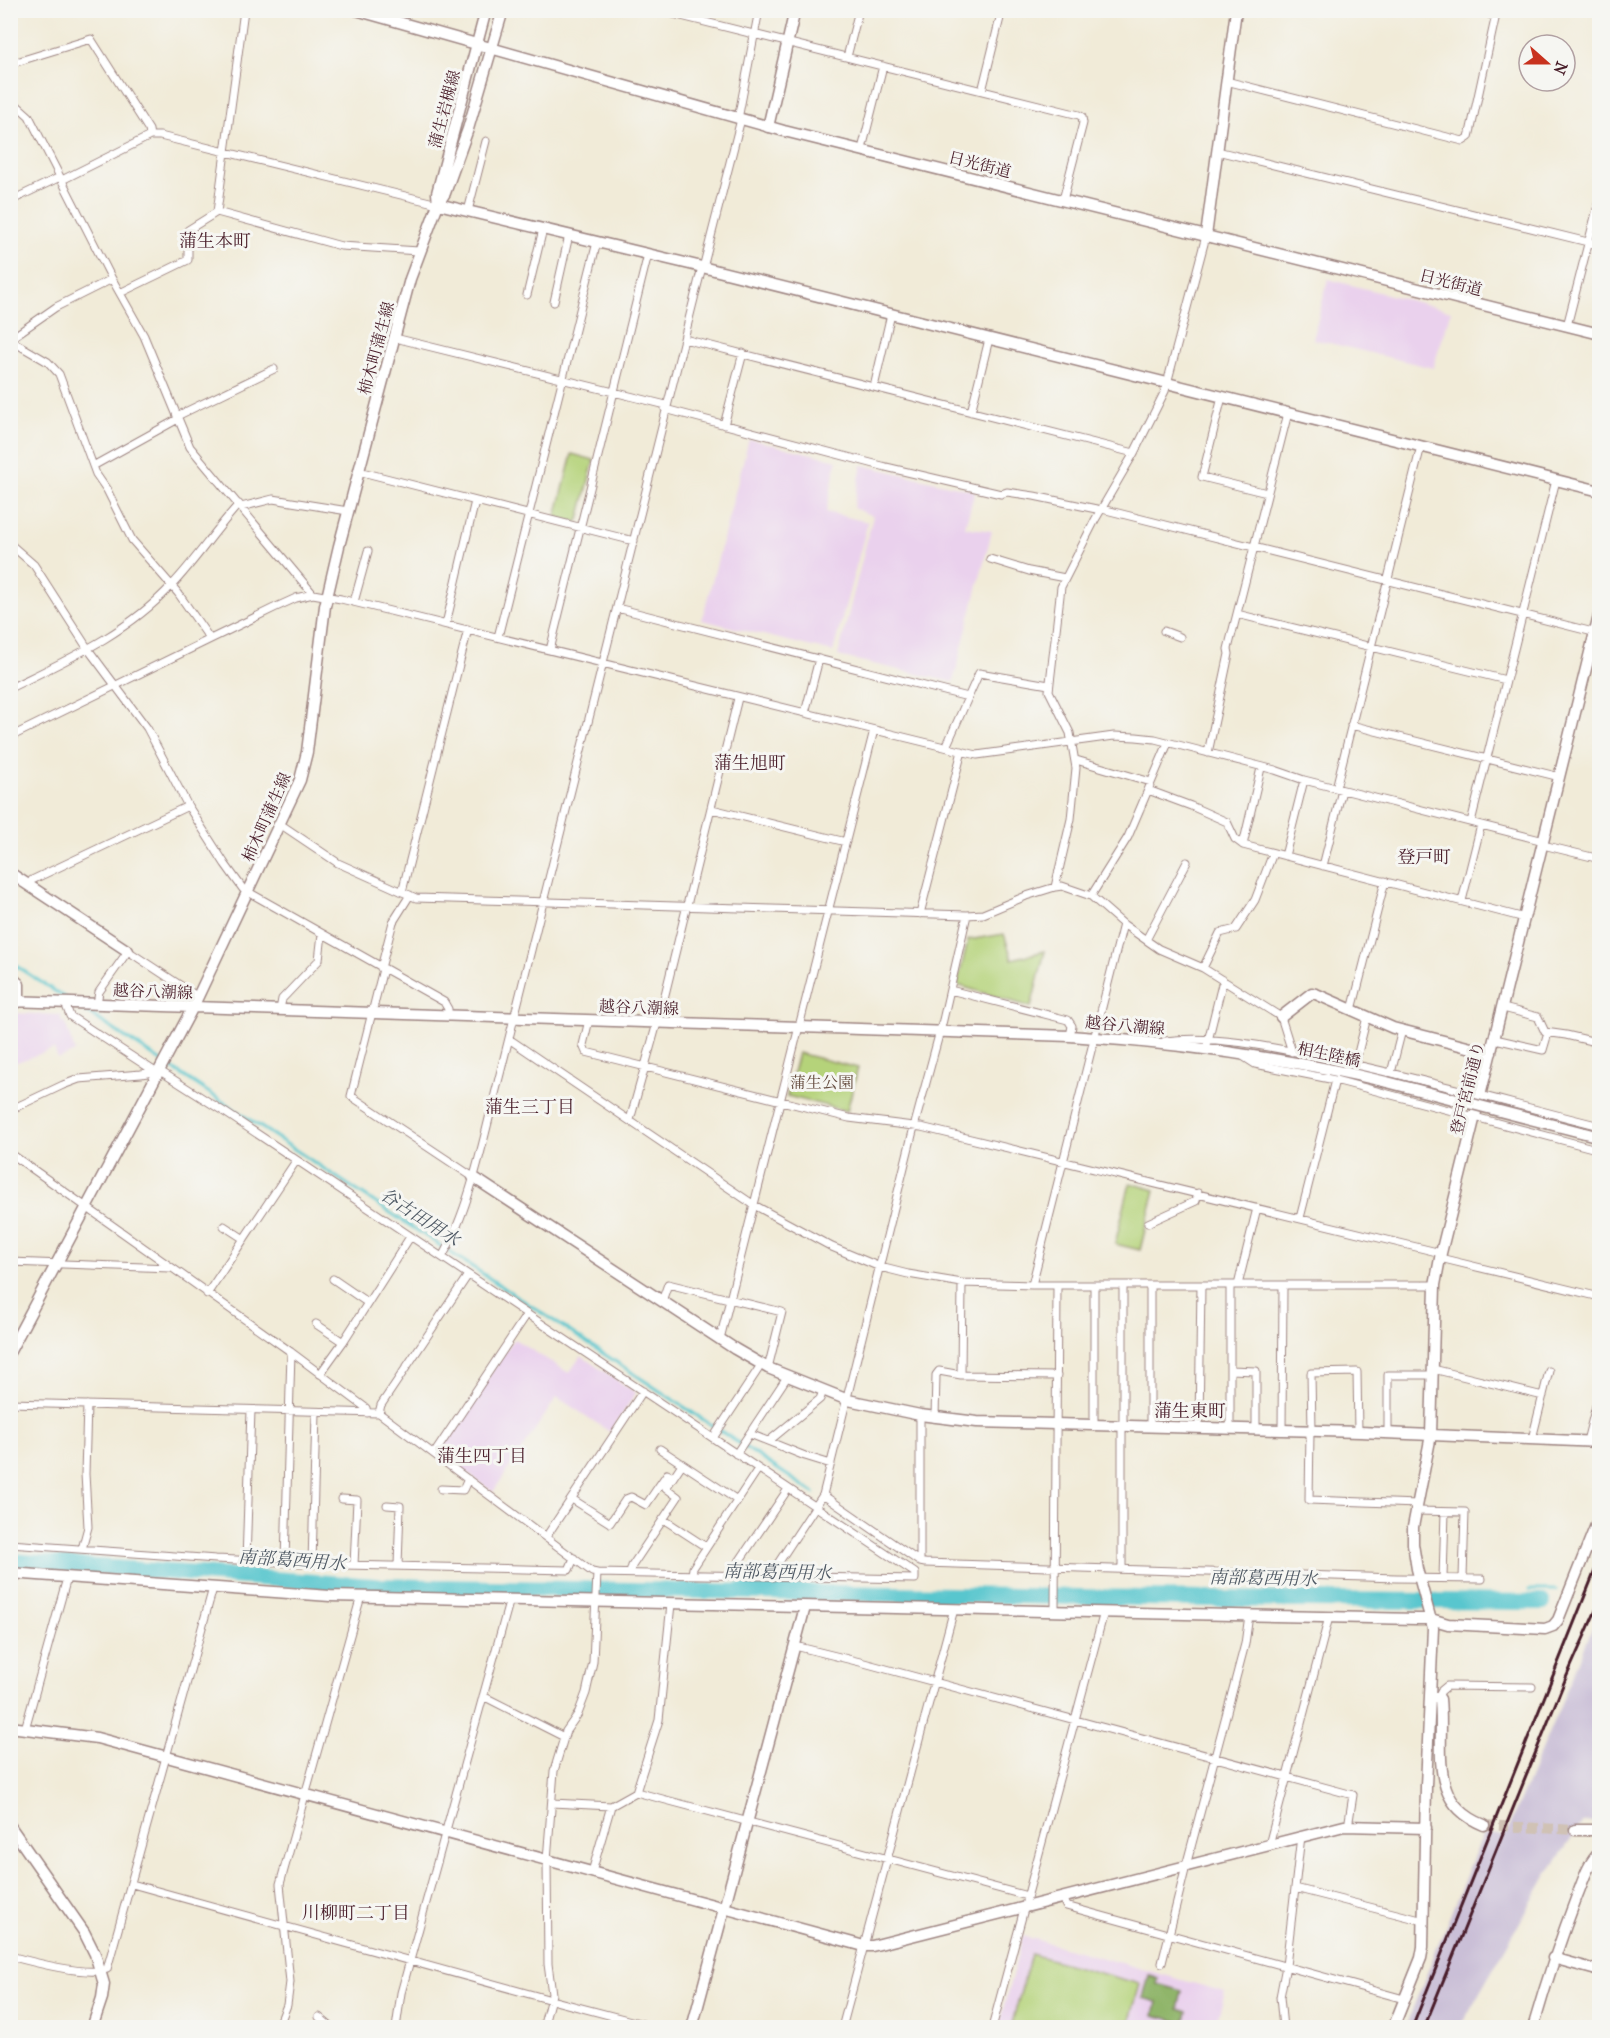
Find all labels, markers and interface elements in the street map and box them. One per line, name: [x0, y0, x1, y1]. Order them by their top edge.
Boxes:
north arrow: [1517, 33, 1577, 93]
text: N: [1549, 59, 1572, 78]
street label: 蒲生岩槻線: [425, 68, 464, 150]
street label: 日光街道: [947, 148, 1013, 181]
district label: 蒲生本町: [179, 231, 251, 252]
street label: 日光街道: [1418, 266, 1484, 299]
street label: 柿木町蒲生線: [355, 299, 398, 397]
district label: 蒲生旭町: [714, 753, 786, 774]
street label: 柿木町蒲生線: [238, 769, 295, 865]
district label: 登戸町: [1397, 847, 1451, 868]
street label: 越谷八潮線: [113, 981, 193, 1002]
street label: 越谷八潮線: [599, 997, 679, 1018]
street label: 越谷八潮線: [1084, 1013, 1166, 1038]
street label: 相生陸橋: [1296, 1039, 1362, 1070]
street label: 登戸宮前通り: [1447, 1039, 1488, 1137]
park label: 蒲生公園: [790, 1073, 854, 1092]
district label: 蒲生三丁目: [485, 1097, 575, 1118]
water label: 谷古田用水: [376, 1184, 465, 1252]
district label: 蒲生東町: [1154, 1401, 1226, 1422]
district label: 蒲生四丁目: [437, 1446, 527, 1467]
water label: 南部葛西用水: [237, 1546, 349, 1575]
water label: 南部葛西用水: [723, 1561, 833, 1584]
water label: 南部葛西用水: [1209, 1567, 1319, 1590]
district label: 川柳町二丁目: [302, 1903, 410, 1924]

